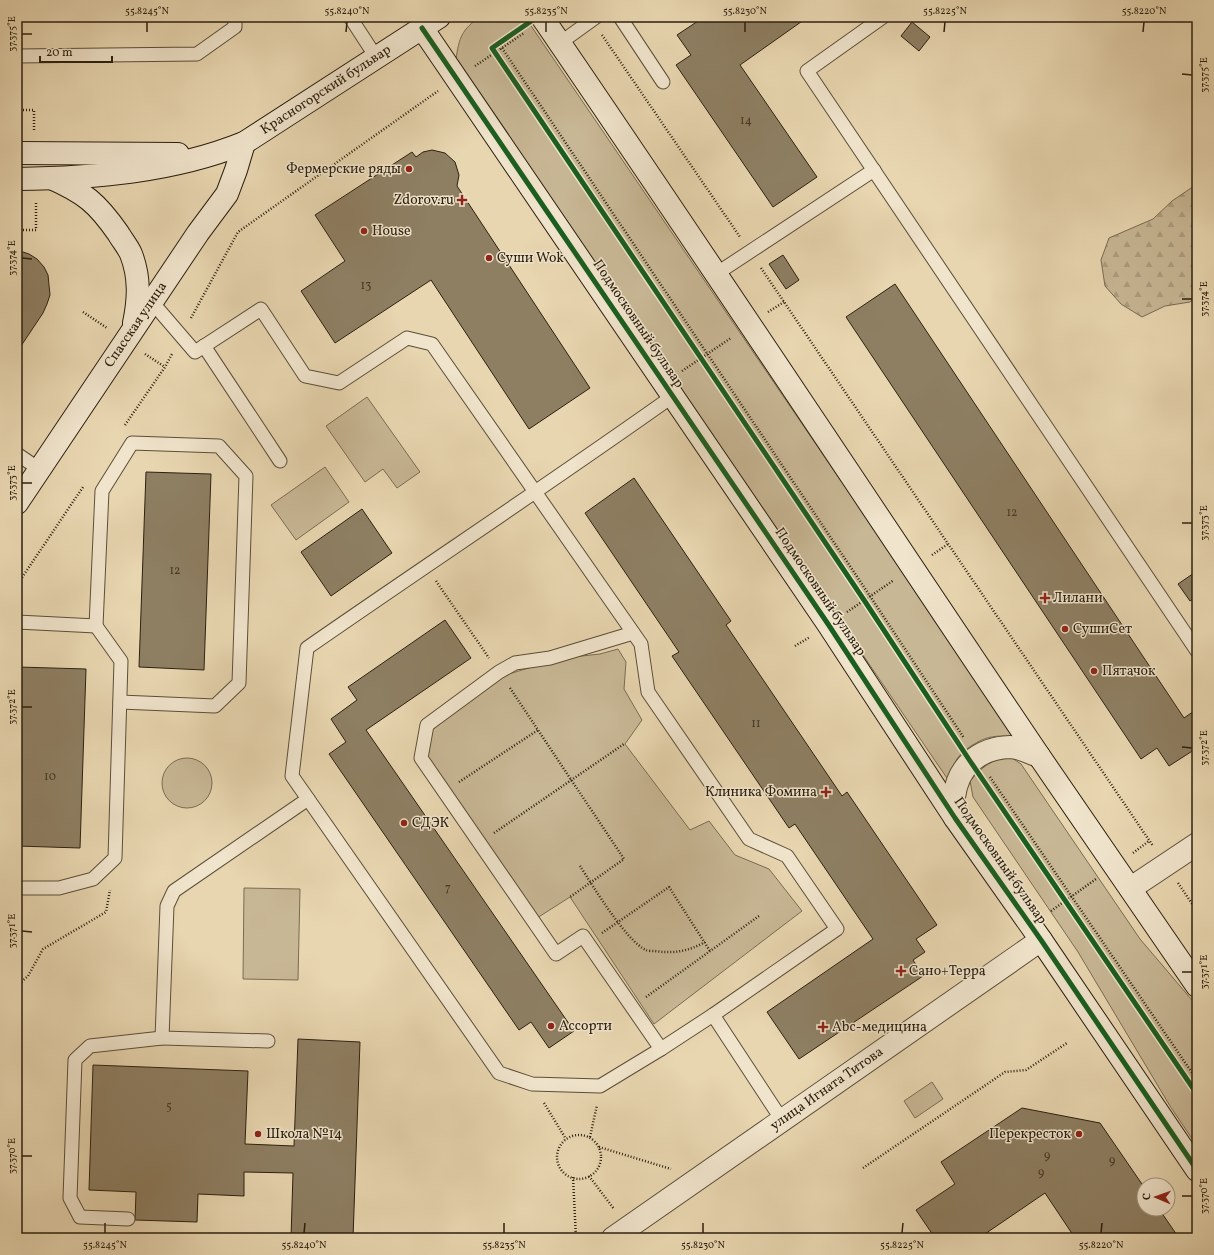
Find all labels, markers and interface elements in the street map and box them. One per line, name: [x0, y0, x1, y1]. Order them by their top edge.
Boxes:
text: 55.8245°N: [125, 4, 169, 18]
text: 55.8240°N: [325, 4, 370, 18]
text: 55.8235°N: [524, 4, 568, 18]
text: 55.8230°N: [723, 4, 768, 18]
text: 55.8225°N: [923, 4, 967, 18]
text: 55.8220°N: [1122, 4, 1167, 18]
text: 37.375°E: [5, 16, 19, 52]
scale bar: [40, 38, 112, 64]
street label: Красногорский бульвар: [257, 41, 395, 139]
text: 20 m: [46, 45, 73, 61]
text: 37.375°E: [1197, 57, 1211, 93]
house number: 14: [740, 113, 752, 129]
place label: Фермерские ряды: [286, 160, 401, 179]
marker: Фермерские ряды: [404, 164, 414, 174]
place label: Zdorov.ru: [393, 191, 454, 210]
marker: Zdorov.ru: [457, 195, 467, 205]
place label: House: [372, 222, 411, 241]
marker: House: [359, 226, 369, 236]
text: 37.374°E: [5, 240, 19, 276]
place label: Суши Wok: [497, 249, 564, 268]
marker: Суши Wok: [484, 253, 494, 263]
street label: Подмосковный бульвар: [588, 256, 688, 392]
street label: Спасская улица: [100, 278, 172, 372]
house number: 13: [361, 278, 371, 294]
text: 37.374°E: [1197, 281, 1211, 317]
text: 37.373°E: [5, 465, 19, 501]
house number: 12: [1006, 505, 1018, 521]
text: 37.373°E: [1197, 505, 1211, 541]
street label: Подмосковный бульвар: [770, 524, 870, 660]
house number: 12: [169, 563, 181, 579]
place label: Лилани: [1053, 589, 1103, 608]
marker: Лилани: [1040, 593, 1050, 603]
place label: СушиСет: [1073, 620, 1132, 639]
marker: СушиСет: [1060, 624, 1070, 634]
place label: Пятачок: [1102, 662, 1156, 681]
marker: Пятачок: [1089, 666, 1099, 676]
text: 37.372°E: [5, 689, 19, 725]
house number: 11: [751, 716, 761, 732]
text: 37.372°E: [1197, 730, 1211, 766]
house number: 10: [44, 769, 56, 785]
place label: Клиника Фомина: [705, 783, 817, 802]
marker: Клиника Фомина: [820, 786, 832, 798]
street label: Подмосковный бульвар: [949, 794, 1051, 928]
place label: СДЭК: [412, 814, 450, 833]
marker: СДЭК: [399, 818, 409, 828]
house number: 7: [445, 880, 451, 896]
text: 37.371°E: [5, 914, 19, 948]
text: 37.371°E: [1197, 955, 1211, 989]
place label: Сано+Терра: [909, 962, 986, 981]
marker: Сано+Терра: [896, 966, 906, 976]
place label: Ассорти: [559, 1017, 613, 1036]
place label: Abc-медицина: [832, 1018, 927, 1037]
marker: Ассорти: [546, 1021, 556, 1031]
marker: Abc-медицина: [817, 1021, 829, 1033]
street label: улица Игната Титова: [767, 1043, 887, 1135]
house number: 5: [166, 1099, 172, 1115]
place label: Школа №14: [266, 1125, 342, 1144]
place label: Перекресток: [989, 1125, 1072, 1144]
marker: Школа №14: [253, 1129, 263, 1139]
marker: Перекресток: [1074, 1129, 1084, 1139]
text: 37.370°E: [5, 1138, 19, 1174]
house number: 9: [1044, 1148, 1050, 1164]
house number: 9: [1109, 1153, 1115, 1169]
house number: 9: [1038, 1165, 1044, 1181]
north arrow: [1136, 1177, 1176, 1217]
text: 37.370°E: [1197, 1178, 1211, 1214]
text: С: [1140, 1193, 1155, 1201]
text: 55.8245°N: [83, 1238, 127, 1252]
text: 55.8240°N: [282, 1238, 327, 1252]
text: 55.8235°N: [482, 1238, 526, 1252]
text: 55.8230°N: [681, 1238, 726, 1252]
text: 55.8225°N: [880, 1238, 924, 1252]
text: 55.8220°N: [1079, 1238, 1124, 1252]

